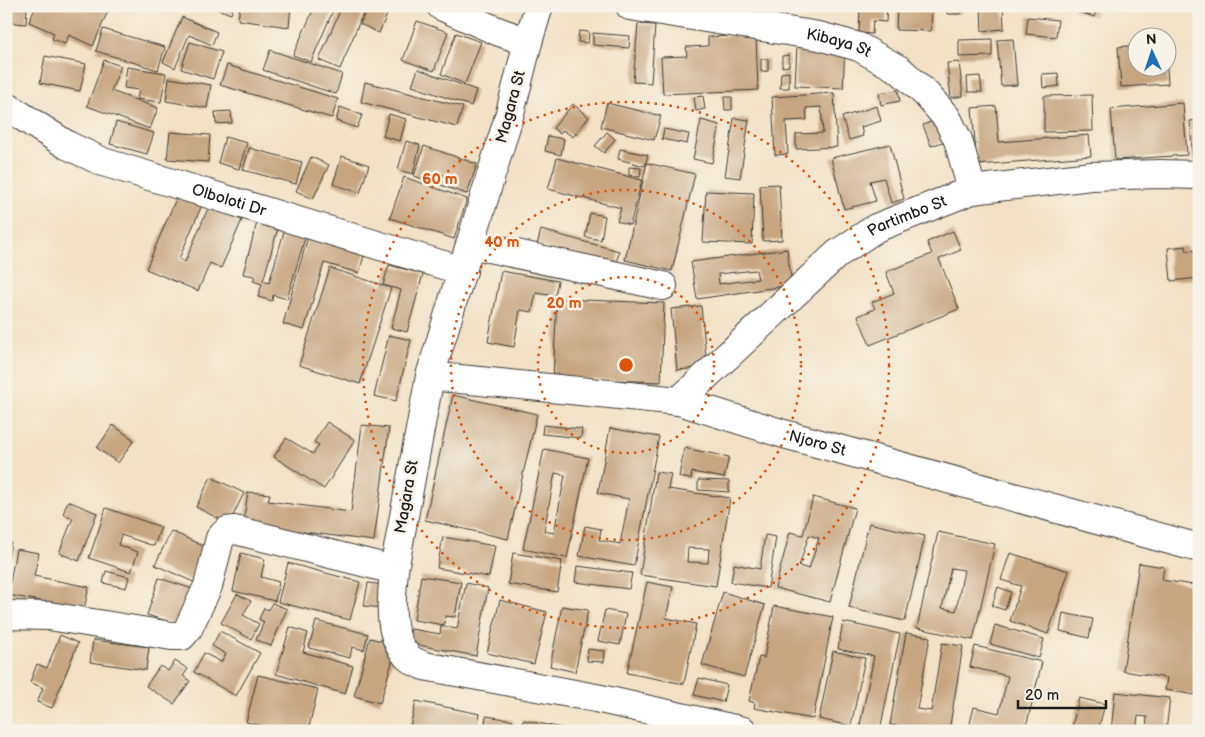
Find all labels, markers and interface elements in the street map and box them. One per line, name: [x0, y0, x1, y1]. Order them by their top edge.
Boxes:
street label: Kibaya St: [805, 25, 875, 61]
north arrow: [1128, 28, 1178, 78]
text: N: [1146, 31, 1157, 48]
street label: Magara St: [492, 69, 530, 145]
text: 60 m: [422, 170, 458, 189]
street label: Olboloti Dr: [190, 180, 269, 220]
street label: Partimbo St: [864, 192, 949, 241]
text: 40 m: [484, 233, 520, 252]
text: 20 m: [547, 294, 582, 313]
centre of rings: [617, 356, 635, 374]
street label: Njoro St: [787, 426, 848, 460]
street label: Magara St: [391, 459, 423, 535]
scale bar: [1018, 677, 1105, 709]
text: 20 m: [1025, 686, 1059, 705]

